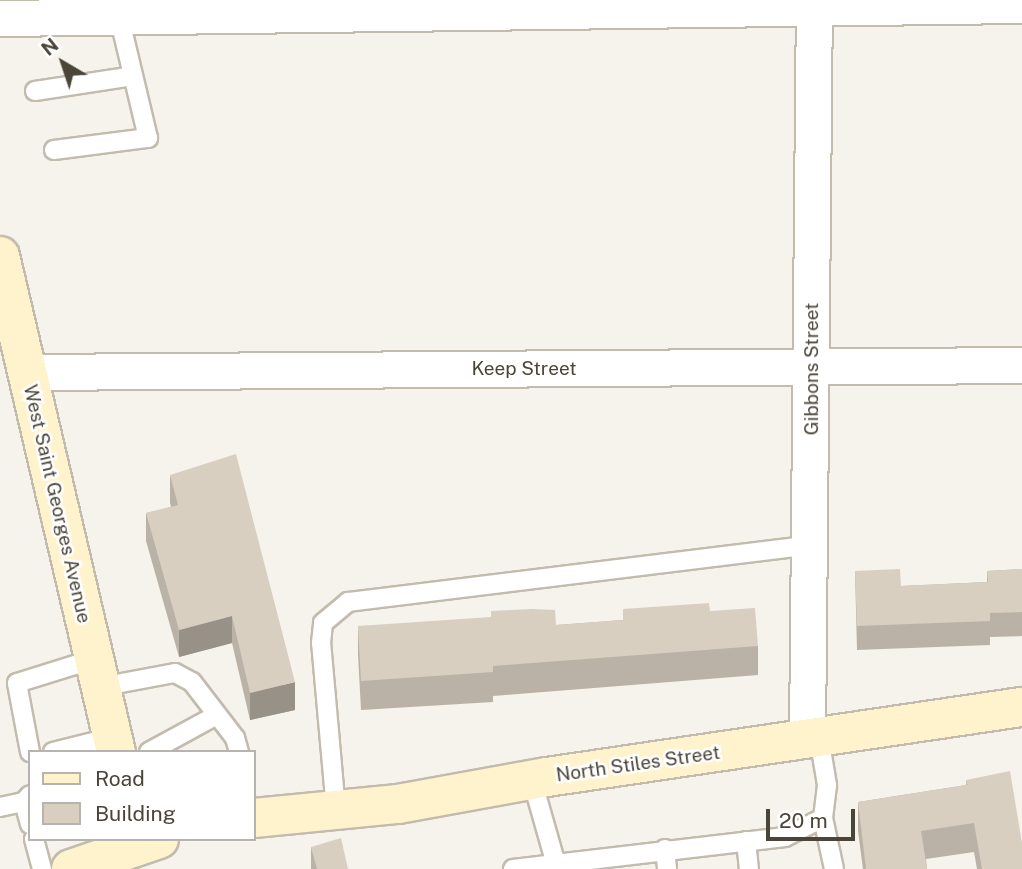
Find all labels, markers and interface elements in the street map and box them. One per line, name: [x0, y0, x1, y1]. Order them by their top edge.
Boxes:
north arrow: [28, 28, 98, 98]
text: N: [37, 33, 62, 60]
street label: Gibbons Street: [801, 303, 823, 435]
street label: Keep Street: [471, 358, 577, 380]
street label: West Saint Georges Avenue: [18, 382, 96, 626]
street label: North Stiles Street: [555, 741, 721, 787]
legend: [28, 750, 256, 841]
text: Road: [95, 766, 145, 791]
scale bar: [770, 796, 859, 840]
text: Building: [95, 801, 176, 826]
text: 20 m: [779, 808, 828, 833]

